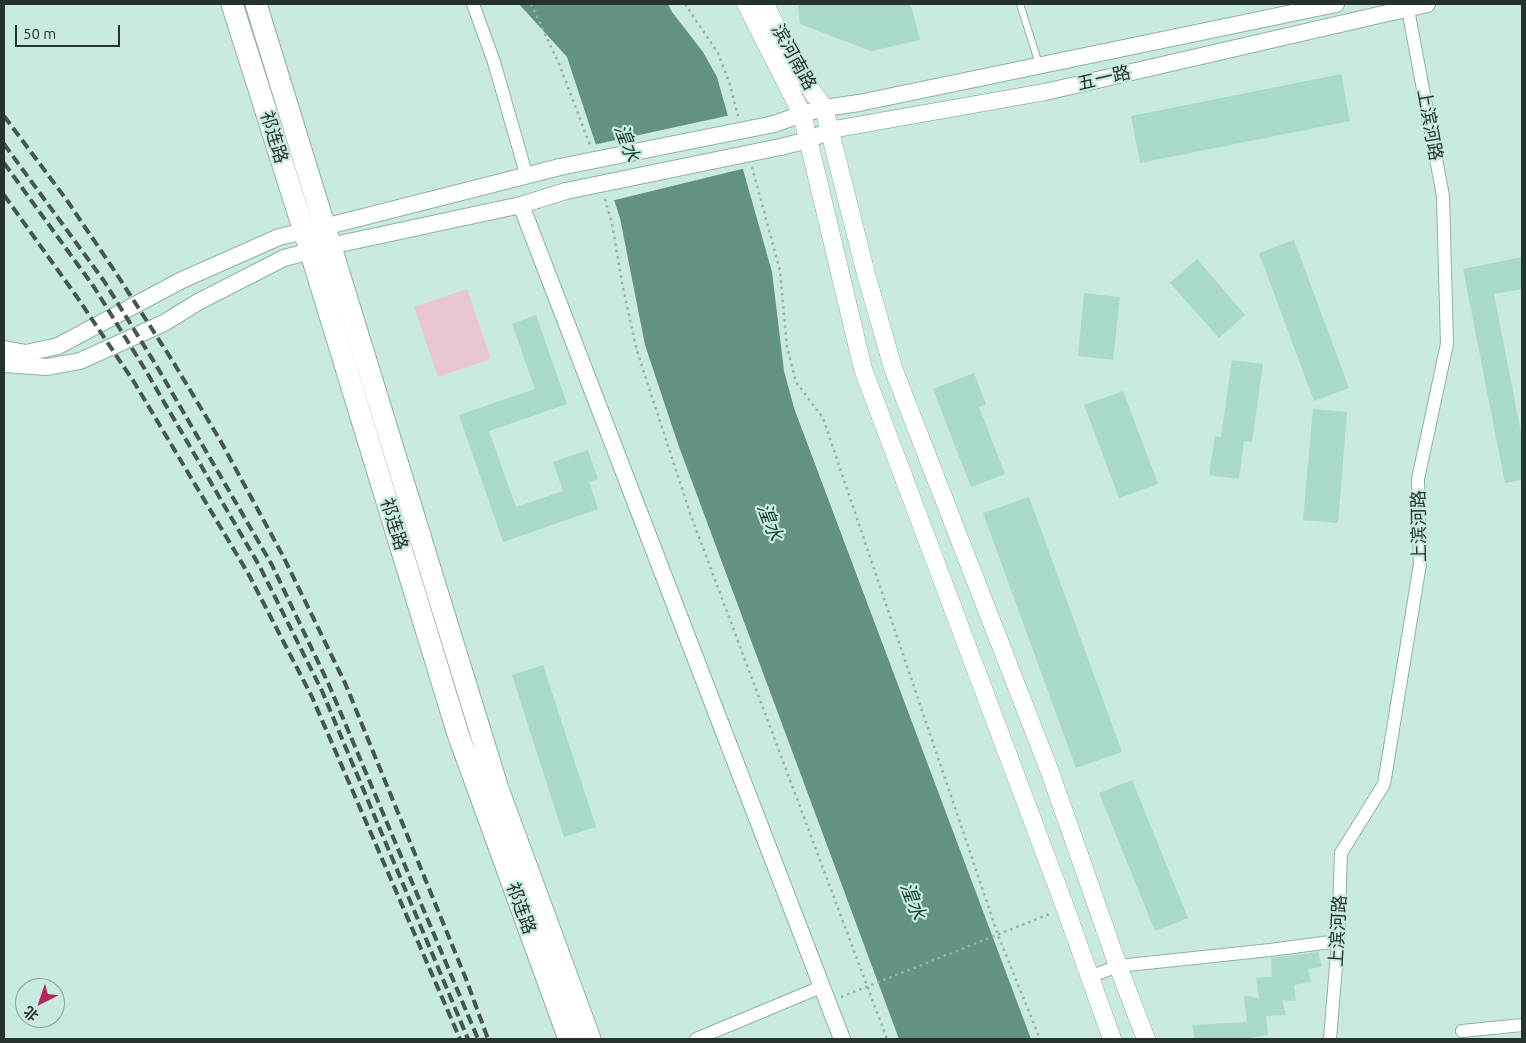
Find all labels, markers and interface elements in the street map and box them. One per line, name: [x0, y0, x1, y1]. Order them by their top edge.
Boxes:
scale bar: [18, 15, 122, 47]
street label: 滨河南路: [767, 20, 821, 94]
text: 50 m: [23, 25, 56, 42]
street label: 五一路: [1075, 61, 1133, 95]
street label: 上滨河路: [1413, 88, 1447, 162]
street label: 祁连路: [256, 108, 292, 166]
water label: 湟水: [610, 121, 644, 165]
street label: 上滨河路: [1408, 490, 1430, 562]
street label: 祁连路: [376, 495, 412, 553]
water label: 湟水: [753, 500, 787, 544]
street label: 祁连路: [502, 879, 540, 937]
water label: 湟水: [896, 879, 930, 923]
street label: 上滨河路: [1325, 894, 1351, 968]
north arrow: [15, 978, 65, 1028]
text: 北: [20, 1003, 41, 1024]

